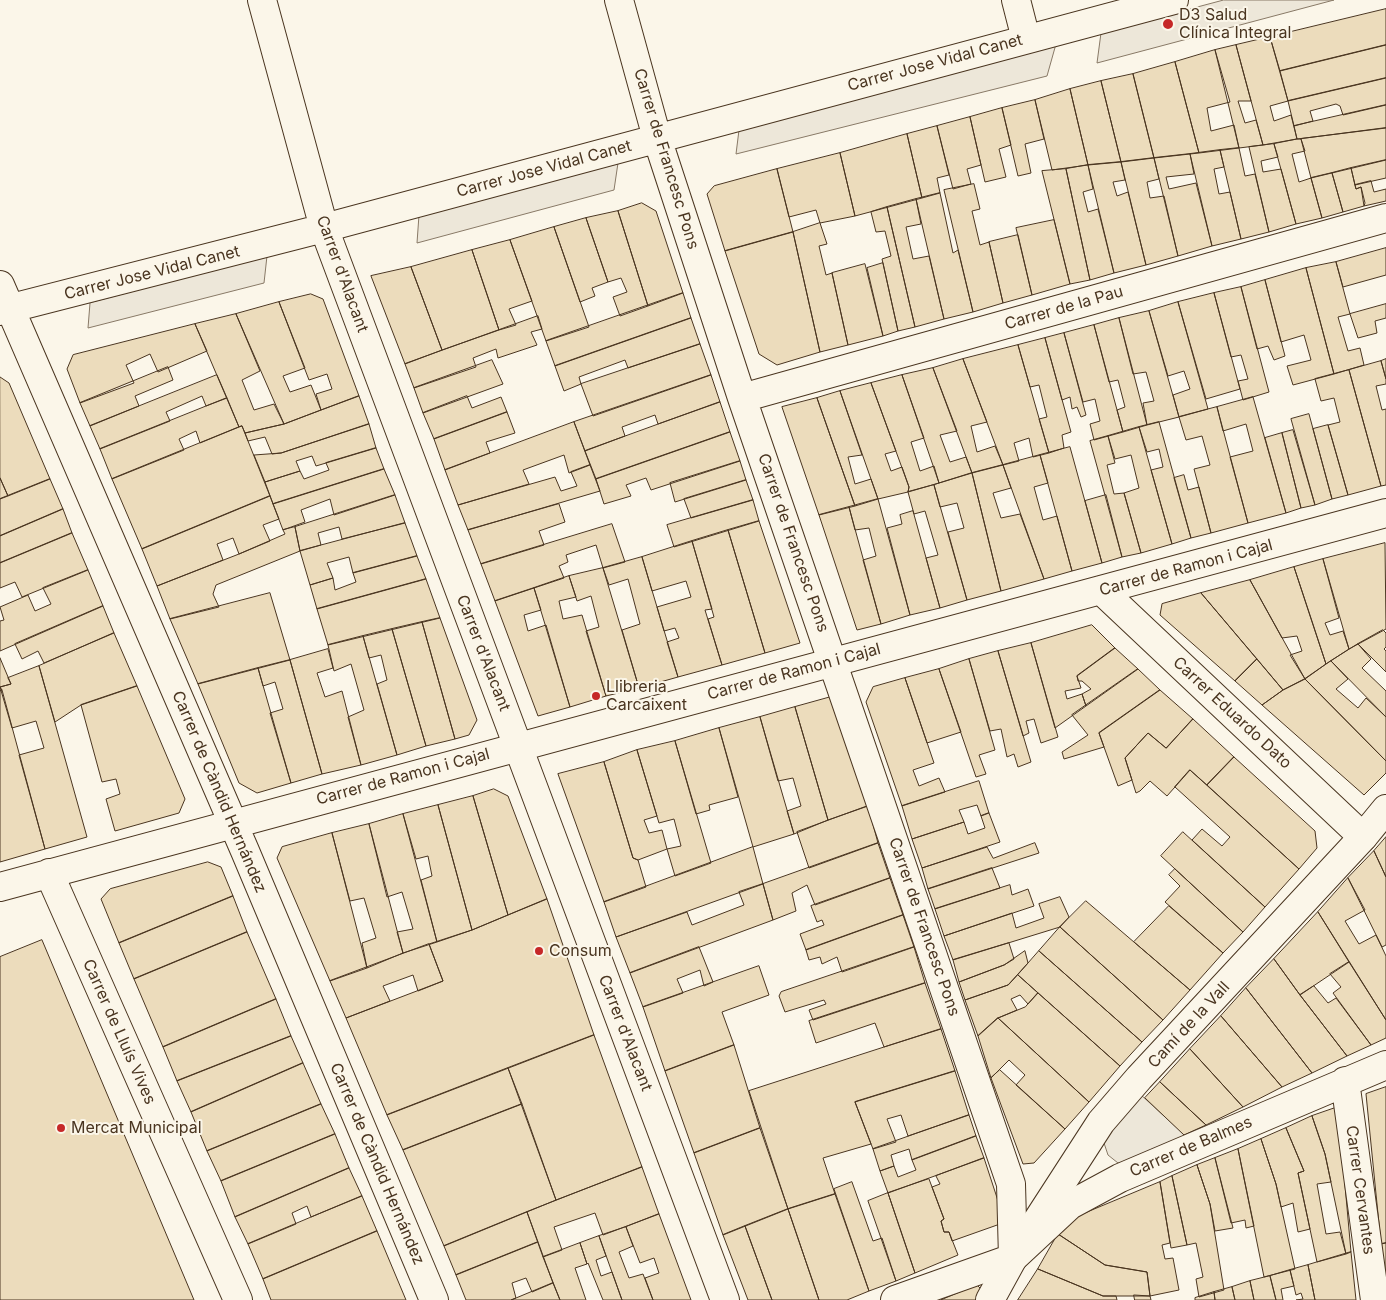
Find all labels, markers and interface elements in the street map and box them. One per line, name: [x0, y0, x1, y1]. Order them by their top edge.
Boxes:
place label: D3 Salud Clínica Integral: [1179, 5, 1291, 43]
marker: D3 Salud Clínica Integral: [1161, 17, 1175, 31]
street label: Carrer Jose Vidal Canet: [845, 30, 1025, 96]
street label: Carrer de Francesc Pons: [629, 66, 703, 252]
street label: Carrer Jose Vidal Canet: [454, 136, 634, 202]
street label: Carrer d'Alacant: [312, 213, 372, 335]
street label: Carrer Jose Vidal Canet: [62, 242, 242, 304]
street label: Carrer de la Pau: [1003, 282, 1125, 334]
street label: Carrer de Francesc Pons: [753, 451, 833, 635]
street label: Carrer de Ramon i Cajal: [1097, 536, 1275, 600]
street label: Carrer d'Alacant: [452, 592, 514, 714]
street label: Carrer de Ramon i Cajal: [705, 640, 883, 704]
street label: Carrer Eduardo Dato: [1169, 653, 1295, 773]
place label: Llibreria Carcaixent: [606, 677, 687, 715]
street label: Carrer de Càndid Hernández: [168, 688, 270, 896]
marker: Llibreria Carcaixent: [590, 690, 602, 702]
street label: Carrer de Ramon i Cajal: [314, 745, 492, 809]
street label: Carrer de Francesc Pons: [884, 835, 964, 1019]
place label: Consum: [549, 941, 612, 961]
marker: Consum: [533, 945, 545, 957]
street label: Carrer de Lluís Vives: [78, 956, 160, 1108]
street label: Carrer d'Alacant: [594, 972, 656, 1094]
street label: Camí de la Vall: [1144, 978, 1234, 1072]
street label: Carrer de Càndid Hernández: [326, 1060, 428, 1268]
street label: Carrer de Balmes: [1127, 1113, 1255, 1181]
place label: Mercat Municipal: [71, 1118, 202, 1138]
marker: Mercat Municipal: [55, 1122, 67, 1134]
street label: Carrer Cervantes: [1341, 1124, 1379, 1256]

